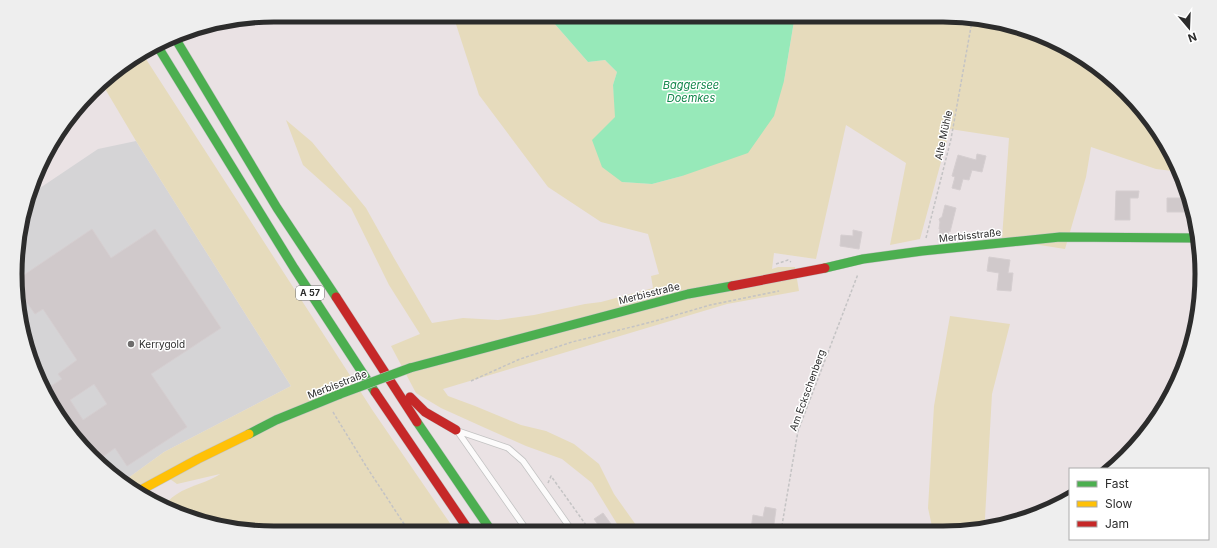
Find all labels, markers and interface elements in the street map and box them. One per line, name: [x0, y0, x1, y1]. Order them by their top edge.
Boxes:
north arrow: [1169, 8, 1209, 48]
text: N: [1186, 29, 1199, 45]
water label: Baggersee Doemkes: [663, 78, 719, 105]
street label: Alte Mühle: [932, 109, 954, 161]
street label: Merbisstraße: [938, 226, 1002, 244]
street label: Merbisstraße: [617, 280, 681, 306]
road number: A 57: [296, 286, 324, 300]
place label: Kerrygold: [139, 338, 185, 350]
marker: Kerrygold: [126, 339, 136, 349]
street label: Am Eckschenberg: [787, 348, 827, 432]
street label: Merbisstraße: [306, 367, 368, 401]
legend: [1069, 468, 1209, 540]
text: Fast: [1105, 476, 1129, 491]
text: Slow: [1105, 496, 1133, 511]
text: Jam: [1105, 516, 1129, 531]

